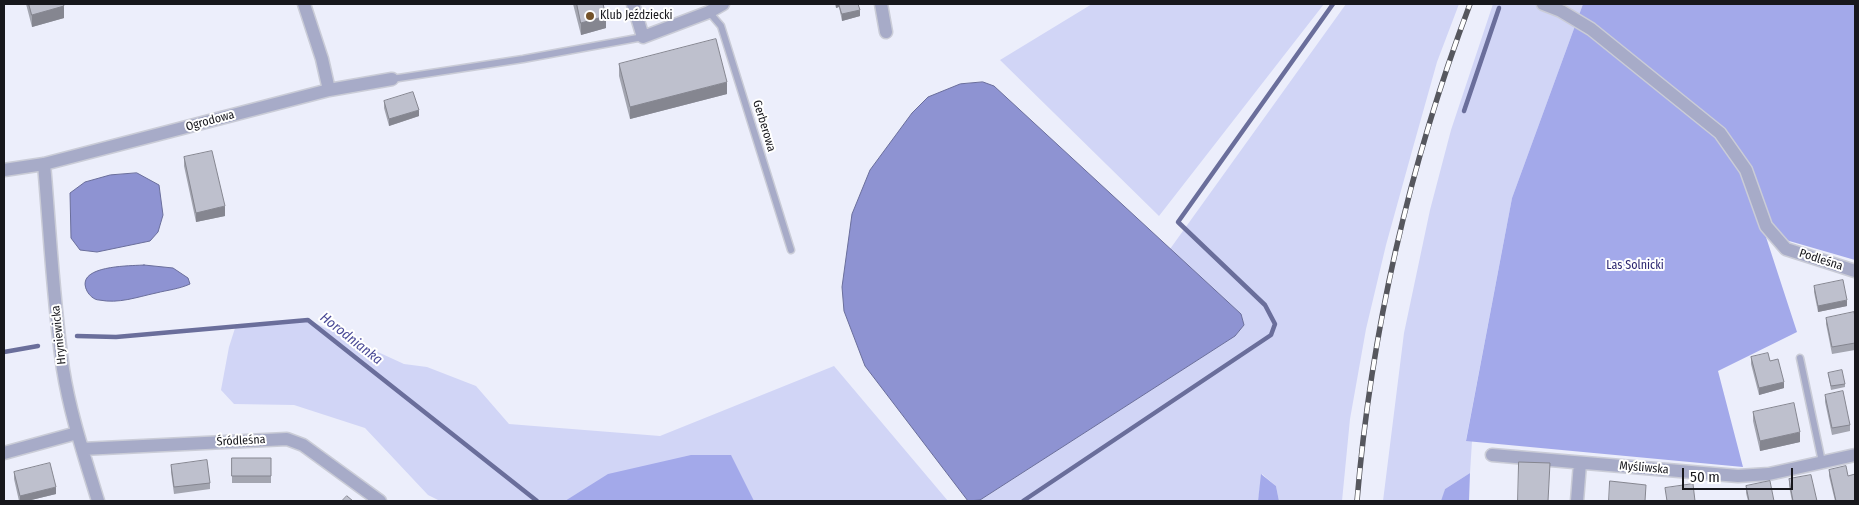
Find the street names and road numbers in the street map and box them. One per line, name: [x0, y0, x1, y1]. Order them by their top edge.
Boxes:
street label: Gerberowa: [749, 99, 779, 153]
street label: Ogrodowa: [184, 108, 236, 134]
street label: Podleśna: [1797, 246, 1845, 274]
street label: Hryniewicka: [49, 305, 69, 365]
street label: Śródleśna: [216, 433, 266, 449]
street label: Myśliwska: [1619, 459, 1669, 477]

